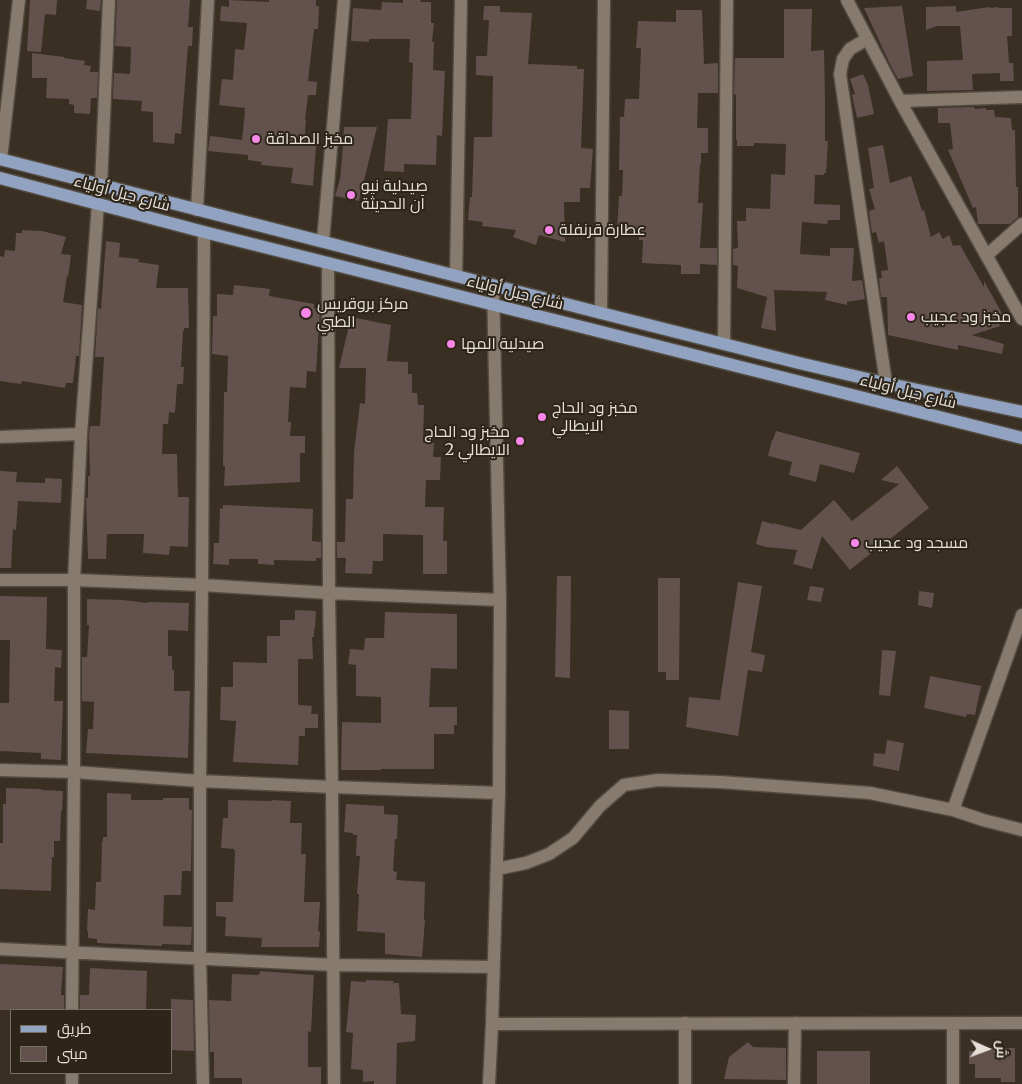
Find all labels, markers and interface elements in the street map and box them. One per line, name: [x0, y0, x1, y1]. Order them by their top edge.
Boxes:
place label: مخبز الصداقة: [266, 129, 353, 149]
marker: مخبز الصداقة: [250, 133, 262, 145]
street label: شارع جبل أولياء: [72, 172, 172, 216]
place label: صيدلية نيو آن الحديثة: [361, 176, 428, 214]
marker: صيدلية نيو آن الحديثة: [345, 189, 357, 201]
place label: عطارة قرنفلة: [559, 220, 646, 240]
marker: عطارة قرنفلة: [543, 224, 555, 236]
street label: شارع جبل أولياء: [465, 272, 565, 314]
place label: مركز بروقريس الطبي: [317, 294, 408, 332]
marker: مركز بروقريس الطبي: [299, 306, 313, 320]
place label: مخبز ود عجيب: [921, 307, 1011, 327]
marker: مخبز ود عجيب: [905, 311, 917, 323]
place label: صيدلية المها: [461, 334, 544, 354]
marker: صيدلية المها: [445, 338, 457, 350]
street label: شارع جبل أولياء: [858, 371, 958, 413]
place label: مخبز ود الحاج الايطالي: [552, 398, 638, 436]
marker: مخبز ود الحاج الايطالي: [536, 411, 548, 423]
place label: مخبز ود الحاج الايطالي 2: [424, 422, 510, 460]
marker: مخبز ود الحاج الايطالي 2: [514, 435, 526, 447]
place label: مسجد ود عجيب: [865, 533, 968, 553]
marker: مسجد ود عجيب: [849, 537, 861, 549]
legend: [10, 1009, 172, 1074]
text: طريق: [57, 1019, 91, 1038]
north arrow: [962, 1024, 1012, 1074]
text: ش: [993, 1040, 1011, 1059]
text: مبنى: [57, 1044, 88, 1063]

